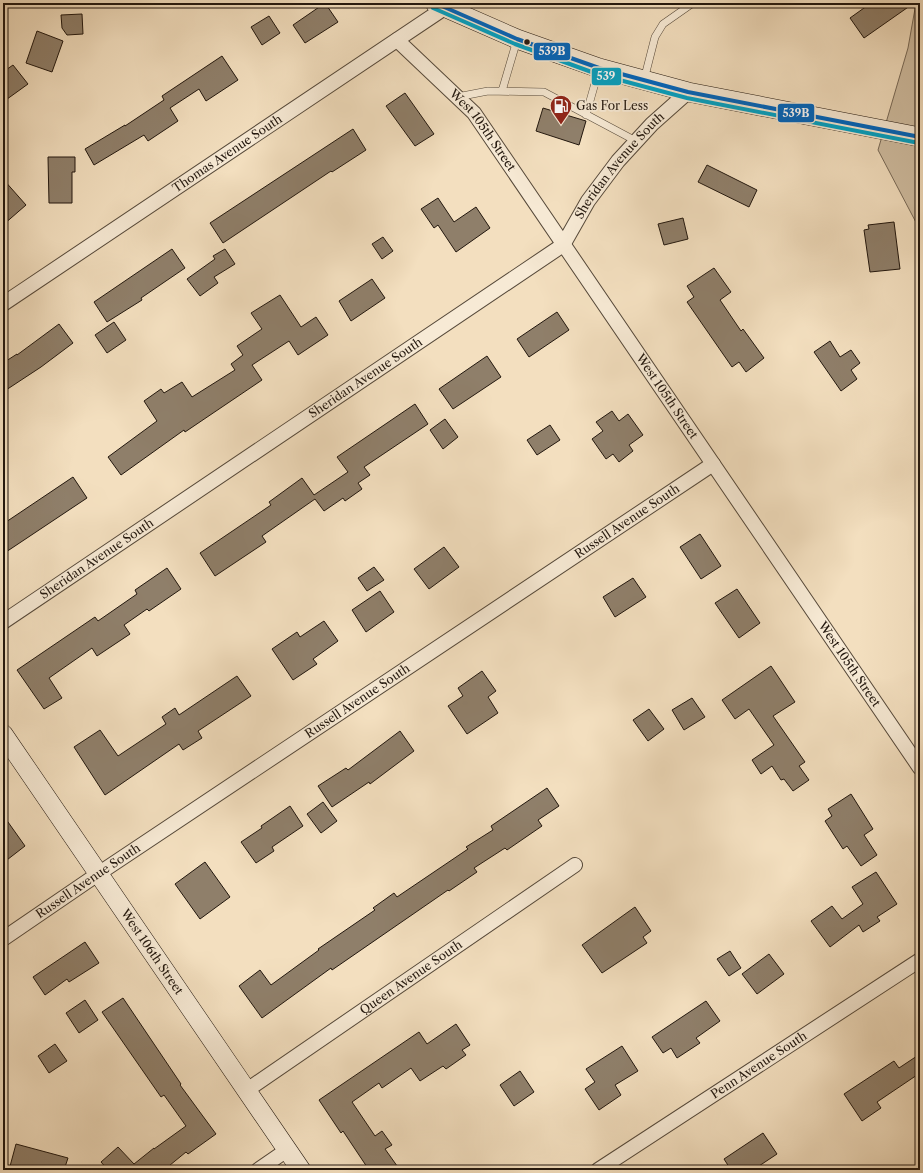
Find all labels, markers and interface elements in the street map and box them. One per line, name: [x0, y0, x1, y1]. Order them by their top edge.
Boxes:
unlabelled marker: [522, 37, 532, 47]
line badge: 539B: [533, 42, 571, 61]
text: 539B: [538, 44, 566, 58]
line badge: 539: [591, 67, 622, 86]
text: 539: [597, 69, 616, 83]
street label: West 105th Street: [446, 85, 520, 174]
fuel station icon: Gas For Less: [548, 93, 574, 126]
place label: Gas For Less: [576, 98, 648, 113]
line badge: 539B: [777, 103, 815, 123]
text: 539B: [782, 106, 810, 120]
street label: Sheridan Avenue South: [571, 108, 667, 221]
street label: Thomas Avenue South: [169, 111, 285, 195]
street label: Sheridan Avenue South: [306, 334, 425, 421]
street label: West 105th Street: [633, 350, 702, 442]
street label: Russell Avenue South: [572, 480, 683, 561]
street label: Sheridan Avenue South: [37, 515, 157, 602]
street label: West 105th Street: [815, 618, 884, 710]
street label: Russell Avenue South: [302, 660, 413, 741]
street label: Russell Avenue South: [33, 840, 143, 921]
street label: West 106th Street: [117, 905, 187, 998]
street label: Queen Avenue South: [357, 936, 465, 1017]
street label: Penn Avenue South: [708, 1028, 810, 1102]

